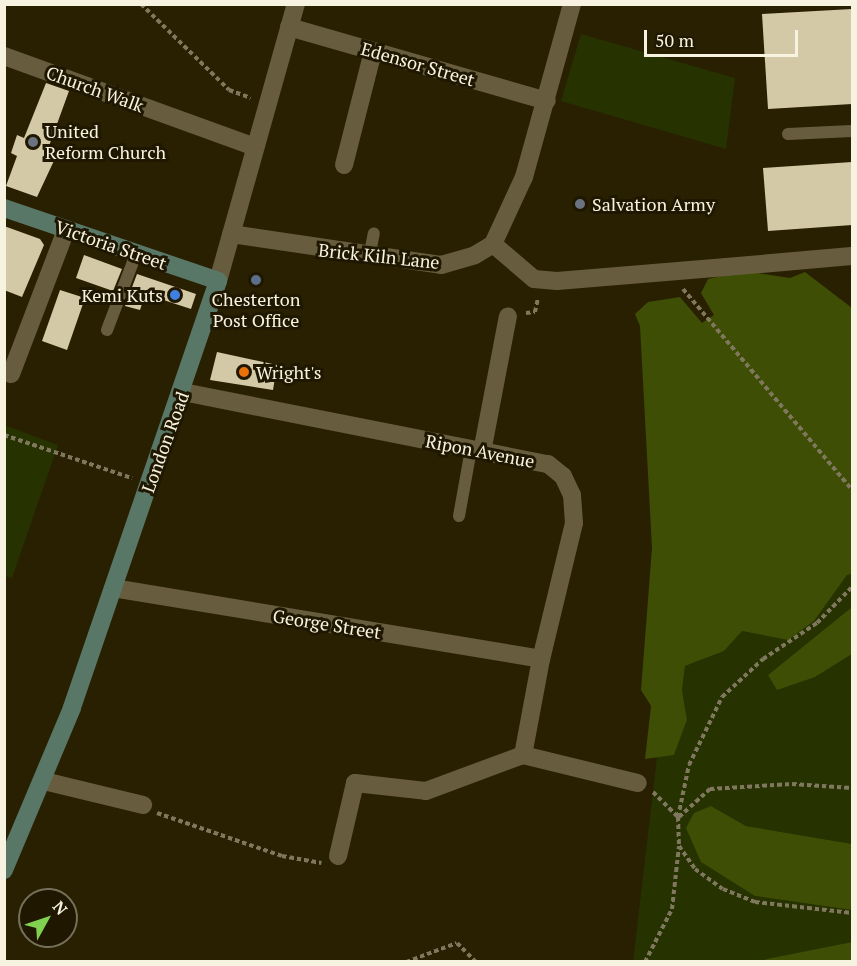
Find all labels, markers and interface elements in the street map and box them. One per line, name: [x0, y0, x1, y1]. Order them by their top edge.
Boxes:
scale bar: [647, 18, 802, 56]
text: 50 m: [655, 28, 694, 52]
street label: Edensor Street: [359, 37, 477, 91]
street label: Church Walk: [43, 61, 147, 117]
place label: United Reform Church: [45, 121, 166, 164]
marker: United Reform Church: [26, 135, 40, 149]
place label: Salvation Army: [592, 193, 715, 215]
marker: Salvation Army: [573, 197, 587, 211]
street label: Victoria Street: [52, 216, 170, 274]
street label: Brick Kiln Lane: [317, 239, 441, 273]
marker: Chesterton Post Office: [249, 273, 263, 287]
place label: Kemi Kuts: [81, 284, 163, 306]
marker: Kemi Kuts: [168, 288, 182, 302]
place label: Chesterton Post Office: [212, 289, 300, 332]
place label: Wright's: [256, 361, 322, 383]
marker: Wright's: [237, 365, 251, 379]
street label: London Road: [137, 389, 193, 495]
street label: Ripon Avenue: [423, 430, 537, 472]
street label: George Street: [271, 605, 383, 643]
north arrow: [18, 888, 78, 948]
text: N: [48, 896, 73, 919]

